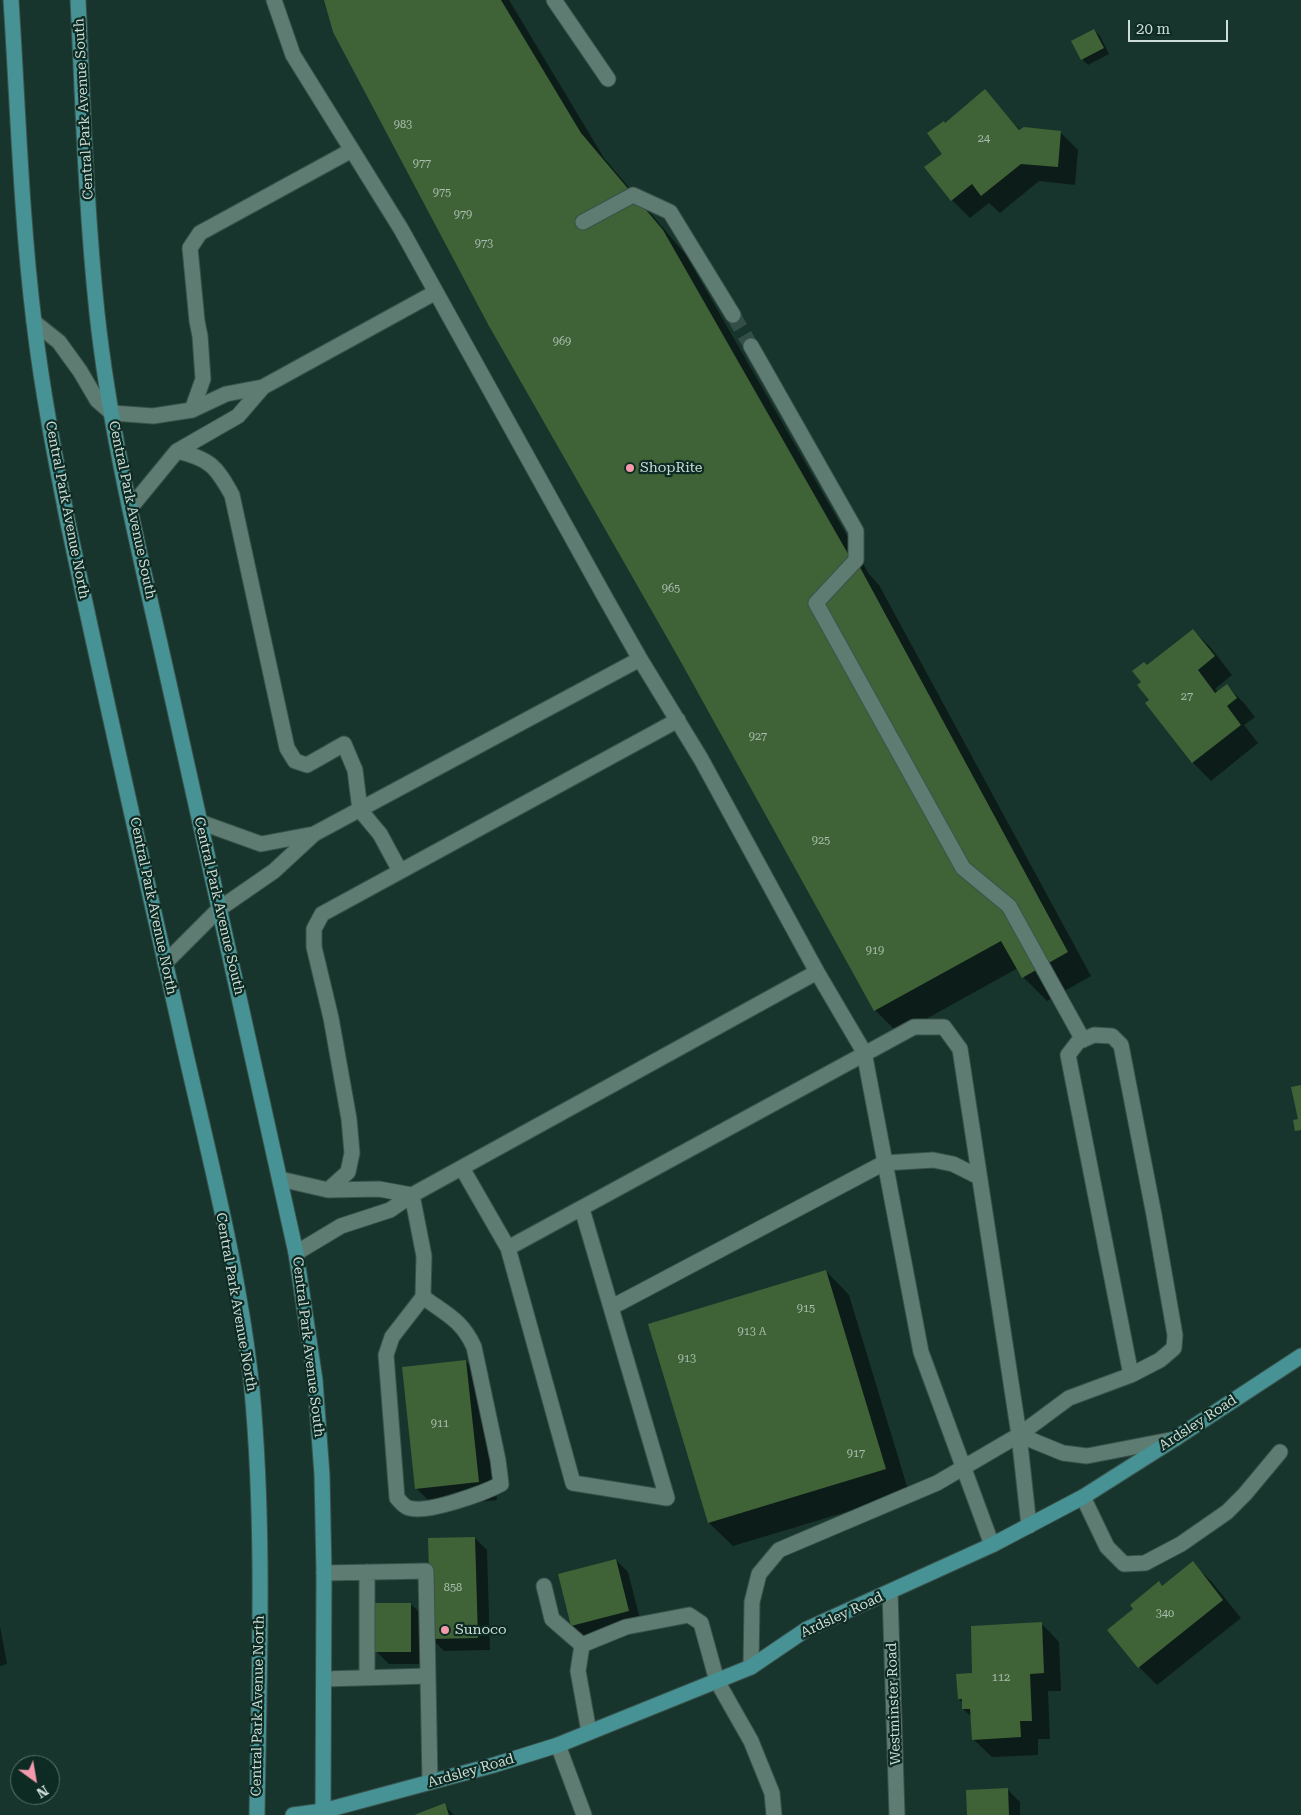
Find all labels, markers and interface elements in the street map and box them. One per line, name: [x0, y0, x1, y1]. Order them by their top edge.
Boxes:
scale bar: [1131, 10, 1231, 42]
street label: Central Park Avenue South: [71, 18, 97, 200]
text: 20 m: [1136, 20, 1170, 38]
house number: 983: [394, 118, 412, 132]
house number: 24: [978, 132, 990, 146]
house number: 977: [413, 157, 431, 171]
house number: 975: [433, 186, 451, 200]
house number: 979: [454, 208, 472, 222]
house number: 973: [475, 237, 493, 251]
house number: 969: [553, 335, 571, 349]
street label: Central Park Avenue South: [105, 419, 159, 601]
street label: Central Park Avenue North: [41, 420, 93, 600]
place label: ShopRite: [640, 460, 702, 476]
marker: ShopRite: [624, 462, 636, 474]
house number: 965: [662, 582, 680, 596]
house number: 27: [1181, 690, 1193, 704]
house number: 927: [749, 730, 767, 744]
street label: Central Park Avenue North: [126, 816, 180, 996]
street label: Central Park Avenue South: [190, 816, 248, 996]
house number: 925: [812, 834, 830, 848]
house number: 919: [866, 944, 884, 958]
street label: Central Park Avenue North: [212, 1211, 260, 1393]
street label: Central Park Avenue South: [289, 1256, 327, 1438]
house number: 915: [797, 1302, 815, 1316]
house number: 913 A: [738, 1325, 766, 1339]
house number: 913: [678, 1352, 696, 1366]
street label: Ardsley Road: [1156, 1392, 1240, 1454]
house number: 911: [431, 1417, 449, 1431]
house number: 917: [847, 1447, 865, 1461]
house number: 858: [444, 1581, 462, 1595]
street label: Ardsley Road: [798, 1589, 886, 1641]
house number: 340: [1156, 1607, 1174, 1621]
street label: Central Park Avenue North: [248, 1615, 268, 1797]
place label: Sunoco: [455, 1622, 507, 1638]
marker: Sunoco: [439, 1624, 451, 1636]
street label: Westminster Road: [883, 1642, 905, 1766]
house number: 112: [992, 1671, 1010, 1685]
street label: Ardsley Road: [426, 1751, 516, 1791]
north arrow: [10, 1755, 60, 1805]
text: N: [34, 1782, 51, 1802]

